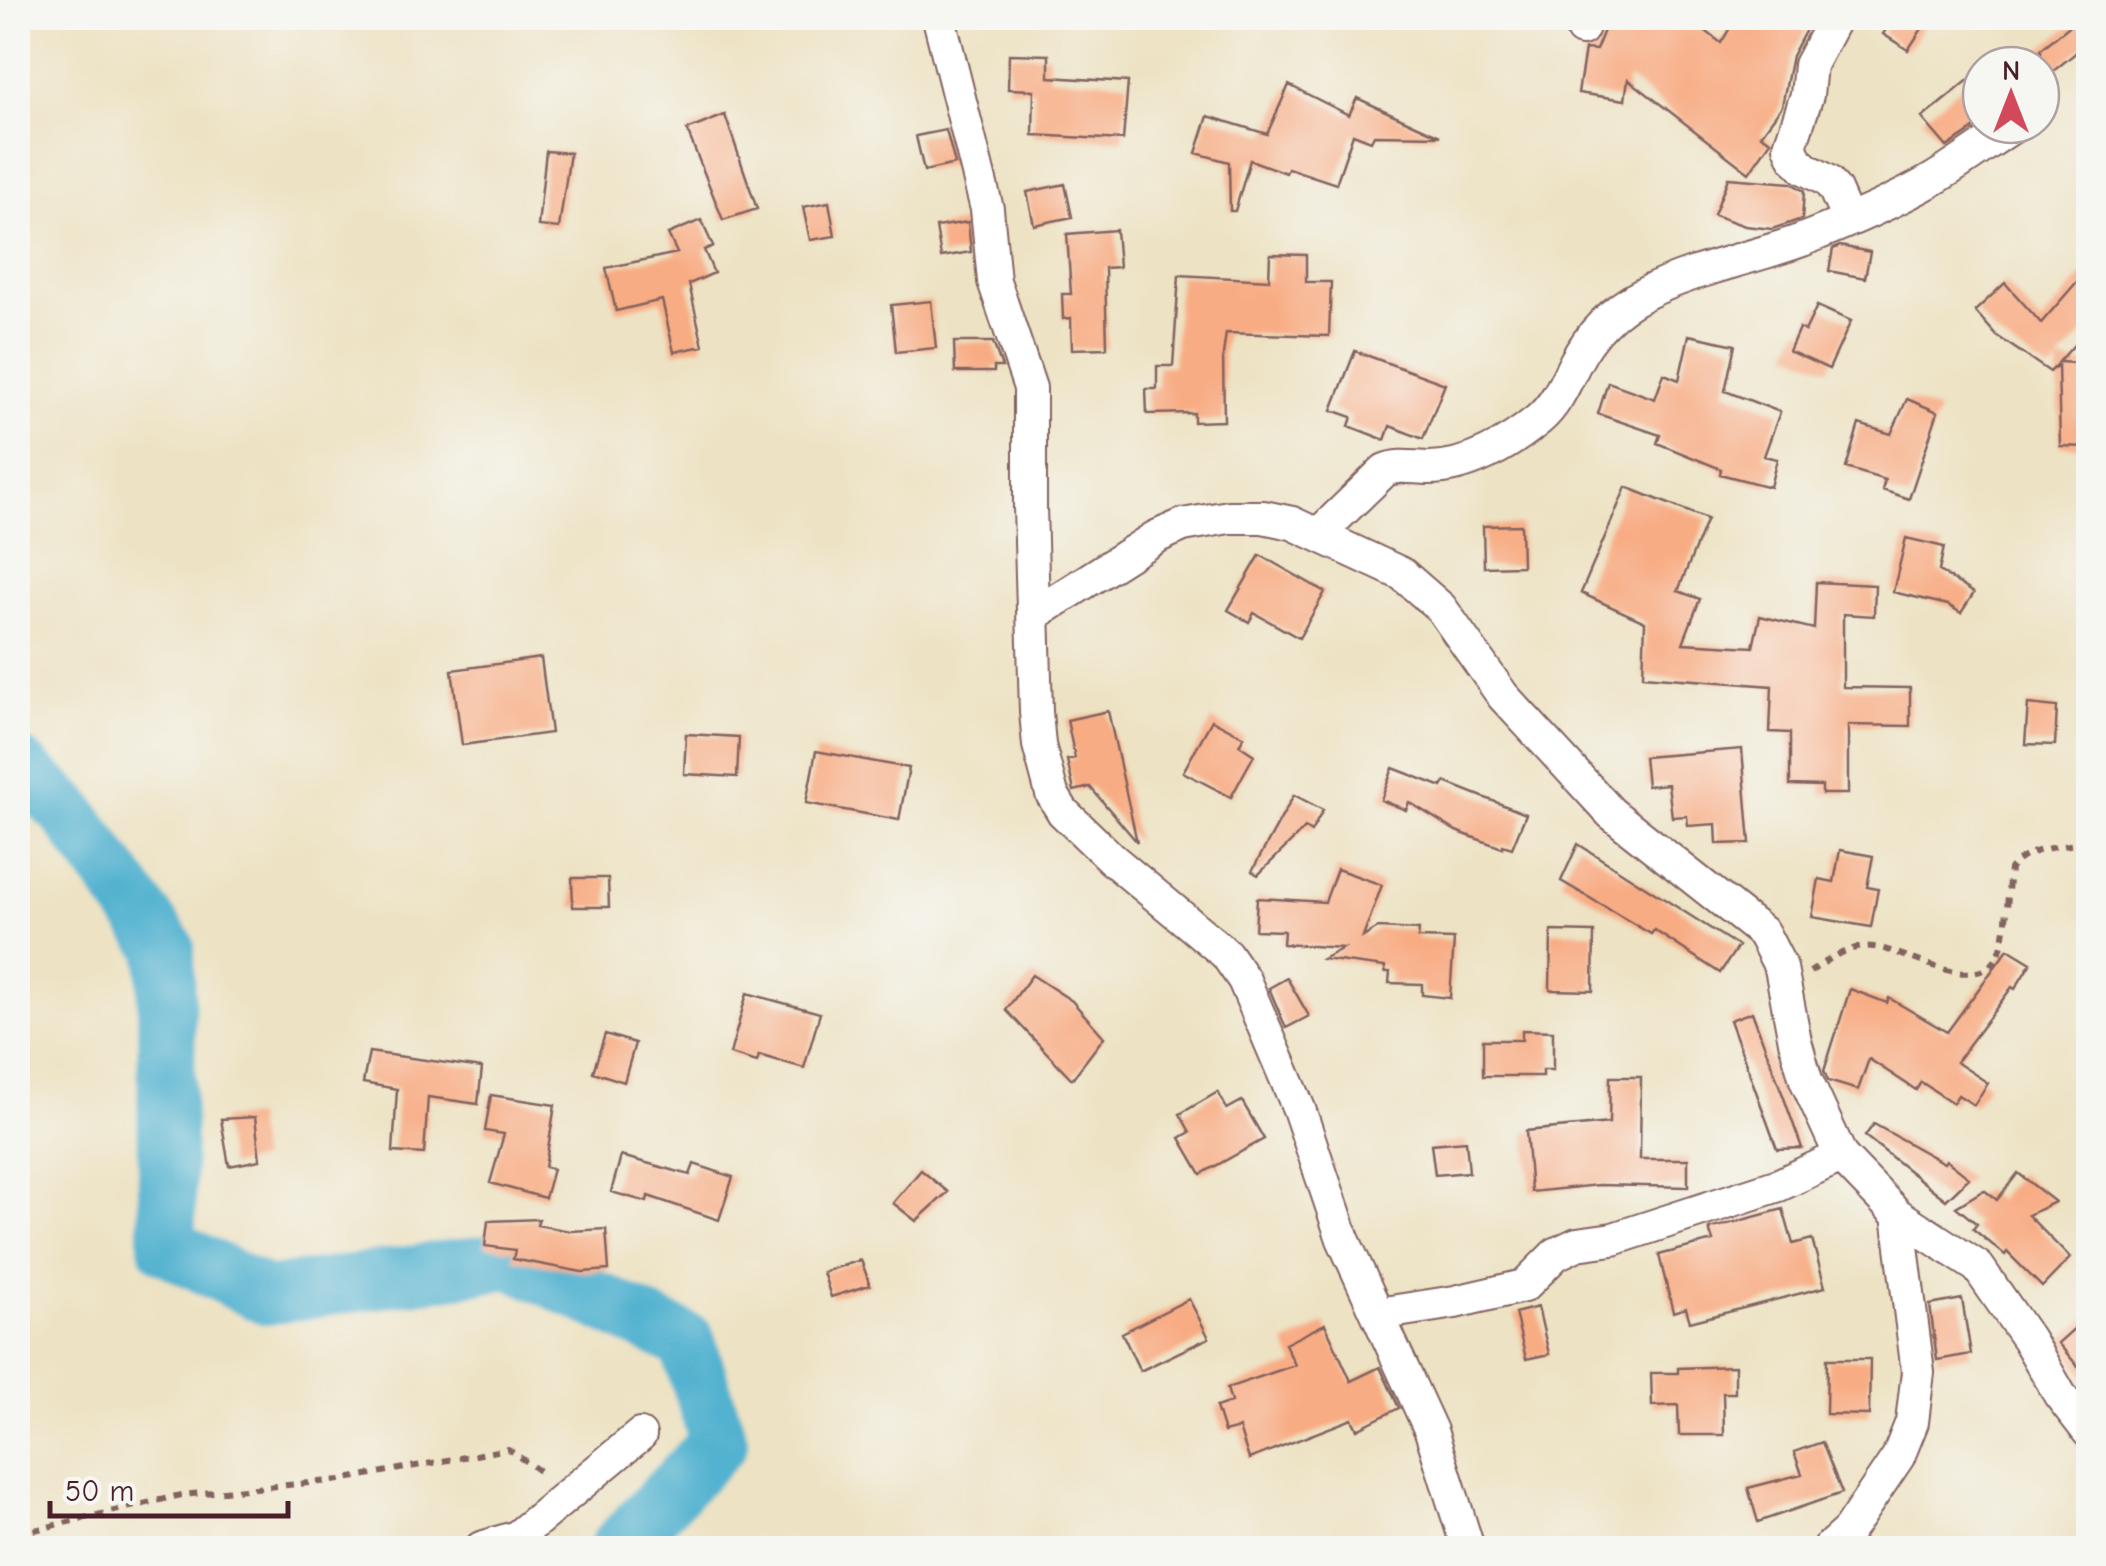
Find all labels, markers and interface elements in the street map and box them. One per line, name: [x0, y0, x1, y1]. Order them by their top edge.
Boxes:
north arrow: [1961, 45, 2061, 145]
text: N: [2002, 55, 2020, 87]
scale bar: [50, 1456, 288, 1518]
text: 50 m: [65, 1474, 134, 1509]

